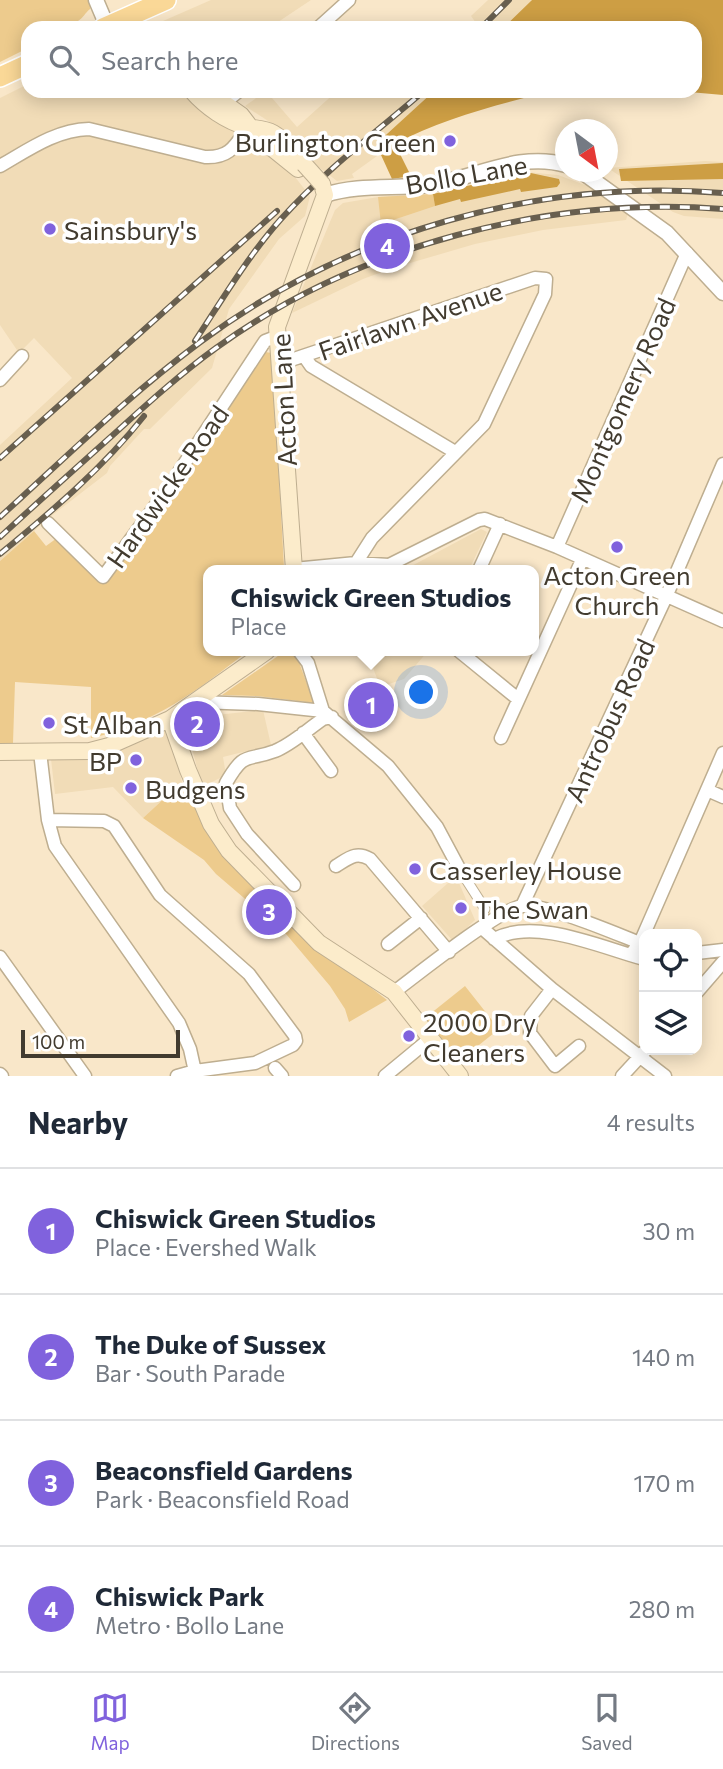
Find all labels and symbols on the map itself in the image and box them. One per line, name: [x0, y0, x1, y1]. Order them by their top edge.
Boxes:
north arrow: [555, 119, 618, 182]
place label: Burlington Green: [235, 126, 436, 157]
marker: Burlington Green: [442, 133, 458, 149]
street label: Bollo Lane: [403, 148, 529, 200]
place label: Sainsbury's: [64, 214, 197, 245]
pin: 4: [364, 220, 410, 272]
marker: Sainsbury's: [42, 221, 58, 237]
street label: Fairlawn Avenue: [314, 274, 506, 366]
street label: Montgomery Road: [563, 293, 681, 507]
street label: Acton Lane: [264, 333, 302, 467]
street label: Hardwicke Road: [99, 399, 235, 573]
marker: Acton Green Church: [609, 539, 625, 555]
place label: Acton Green Church: [543, 559, 691, 620]
street label: Antrobus Road: [558, 634, 660, 806]
your location: [404, 675, 438, 709]
pin: 1: [348, 679, 394, 731]
pin: 2: [174, 698, 220, 750]
place label: St Alban: [63, 708, 162, 739]
marker: St Alban: [41, 715, 57, 731]
place label: BP: [89, 745, 122, 776]
marker: BP: [128, 752, 144, 768]
place label: Budgens: [145, 773, 246, 804]
marker: Budgens: [123, 780, 139, 796]
place label: Casserley House: [429, 854, 622, 885]
marker: Casserley House: [407, 861, 423, 877]
pin: 3: [246, 886, 292, 938]
place label: The Swan: [475, 893, 589, 924]
marker: The Swan: [453, 900, 469, 916]
place label: 2000 Dry Cleaners: [423, 1006, 536, 1067]
scale bar: [21, 1027, 180, 1059]
marker: 2000 Dry Cleaners: [401, 1028, 417, 1044]

